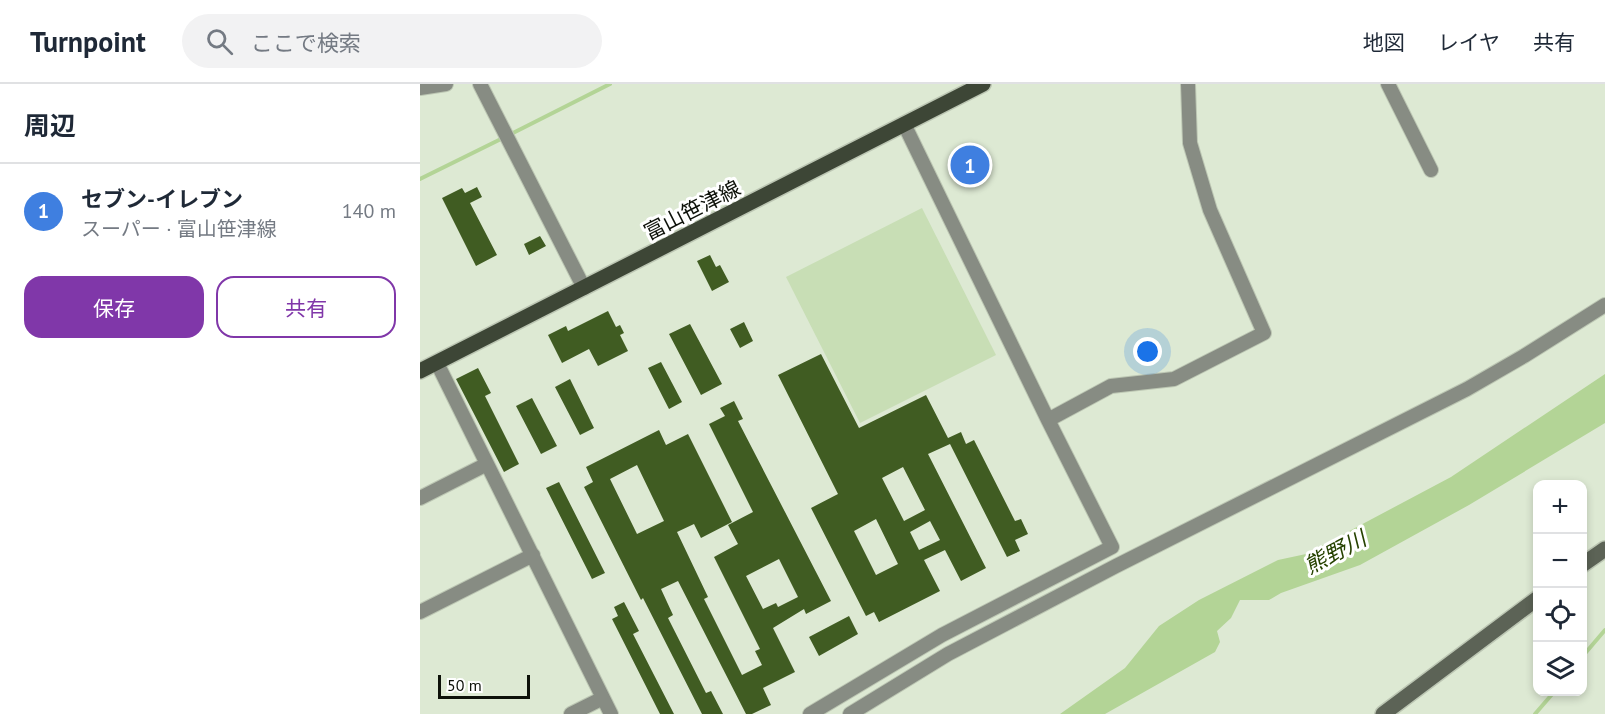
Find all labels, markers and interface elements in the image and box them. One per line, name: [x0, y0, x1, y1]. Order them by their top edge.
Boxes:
search box: [182, 14, 602, 68]
text: Turnpoint: [30, 23, 146, 60]
icon: search: [203, 25, 236, 58]
text: ここで検索: [251, 29, 361, 57]
text: 地図: [1363, 29, 1405, 56]
text: レイヤ: [1438, 29, 1500, 56]
text: 共有: [1533, 29, 1575, 56]
text: 周辺: [24, 109, 76, 142]
pin: 1: [950, 142, 990, 188]
street label: 富山笹津線: [639, 174, 745, 246]
text: セブン-イレブン: [81, 185, 243, 213]
text: 1: [38, 198, 49, 224]
text: 140 m: [342, 198, 396, 224]
text: スーパー · 富山笹津線: [81, 216, 277, 242]
button: 保存: [24, 276, 204, 338]
button: 共有: [216, 276, 396, 338]
your location: [1133, 337, 1162, 366]
map controls: [1533, 480, 1587, 696]
button: +: [1533, 480, 1587, 534]
water label: 熊野川: [1299, 523, 1372, 580]
button: −: [1533, 534, 1587, 588]
button: locate: [1533, 588, 1587, 642]
button: layers: [1533, 642, 1587, 696]
scale bar: [438, 672, 530, 700]
text: 50 m: [447, 675, 482, 695]

